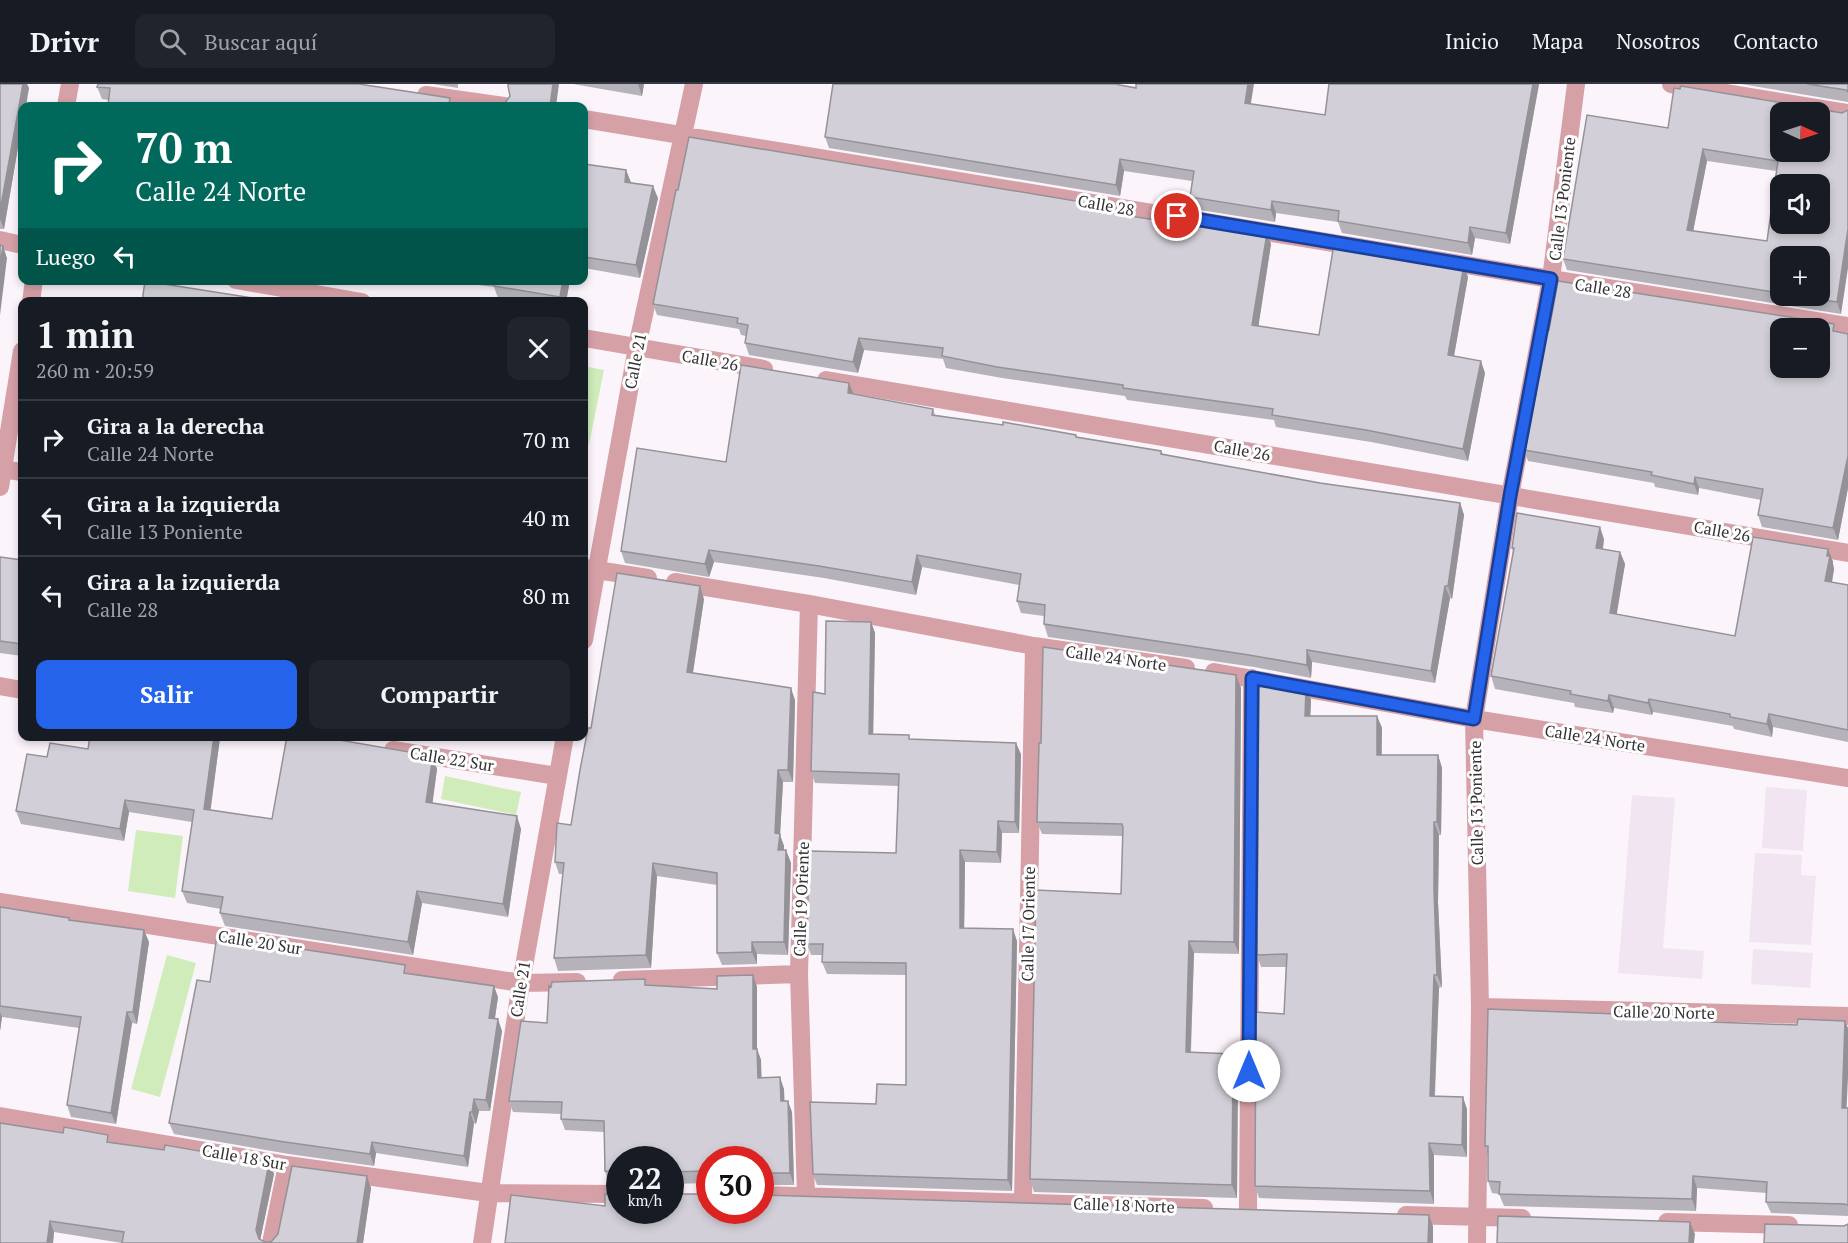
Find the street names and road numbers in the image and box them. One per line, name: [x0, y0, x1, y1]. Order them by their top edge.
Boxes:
street label: Calle 13 Poniente: [1543, 136, 1581, 262]
street label: Calle 28: [1076, 189, 1136, 221]
street label: Calle 28: [1573, 273, 1633, 303]
street label: Calle 21: [619, 331, 651, 391]
street label: Calle 26: [680, 344, 740, 376]
street label: Calle 26: [1212, 434, 1272, 466]
street label: Calle 26: [1692, 515, 1752, 547]
street label: Calle 24 Norte: [1064, 640, 1168, 676]
street label: Calle 24 Norte: [1543, 719, 1647, 757]
street label: Calle 13 Poniente: [1464, 740, 1488, 866]
street label: Calle 22 Sur: [408, 742, 496, 777]
street label: Calle 19 Oriente: [788, 841, 814, 957]
street label: Calle 17 Oriente: [1016, 866, 1040, 982]
street label: Calle 20 Sur: [216, 925, 304, 960]
street label: Calle 21: [505, 959, 535, 1019]
street label: Calle 20 Norte: [1613, 1000, 1715, 1024]
street label: Calle 18 Sur: [200, 1139, 289, 1175]
street label: Calle 18 Norte: [1073, 1192, 1175, 1218]

